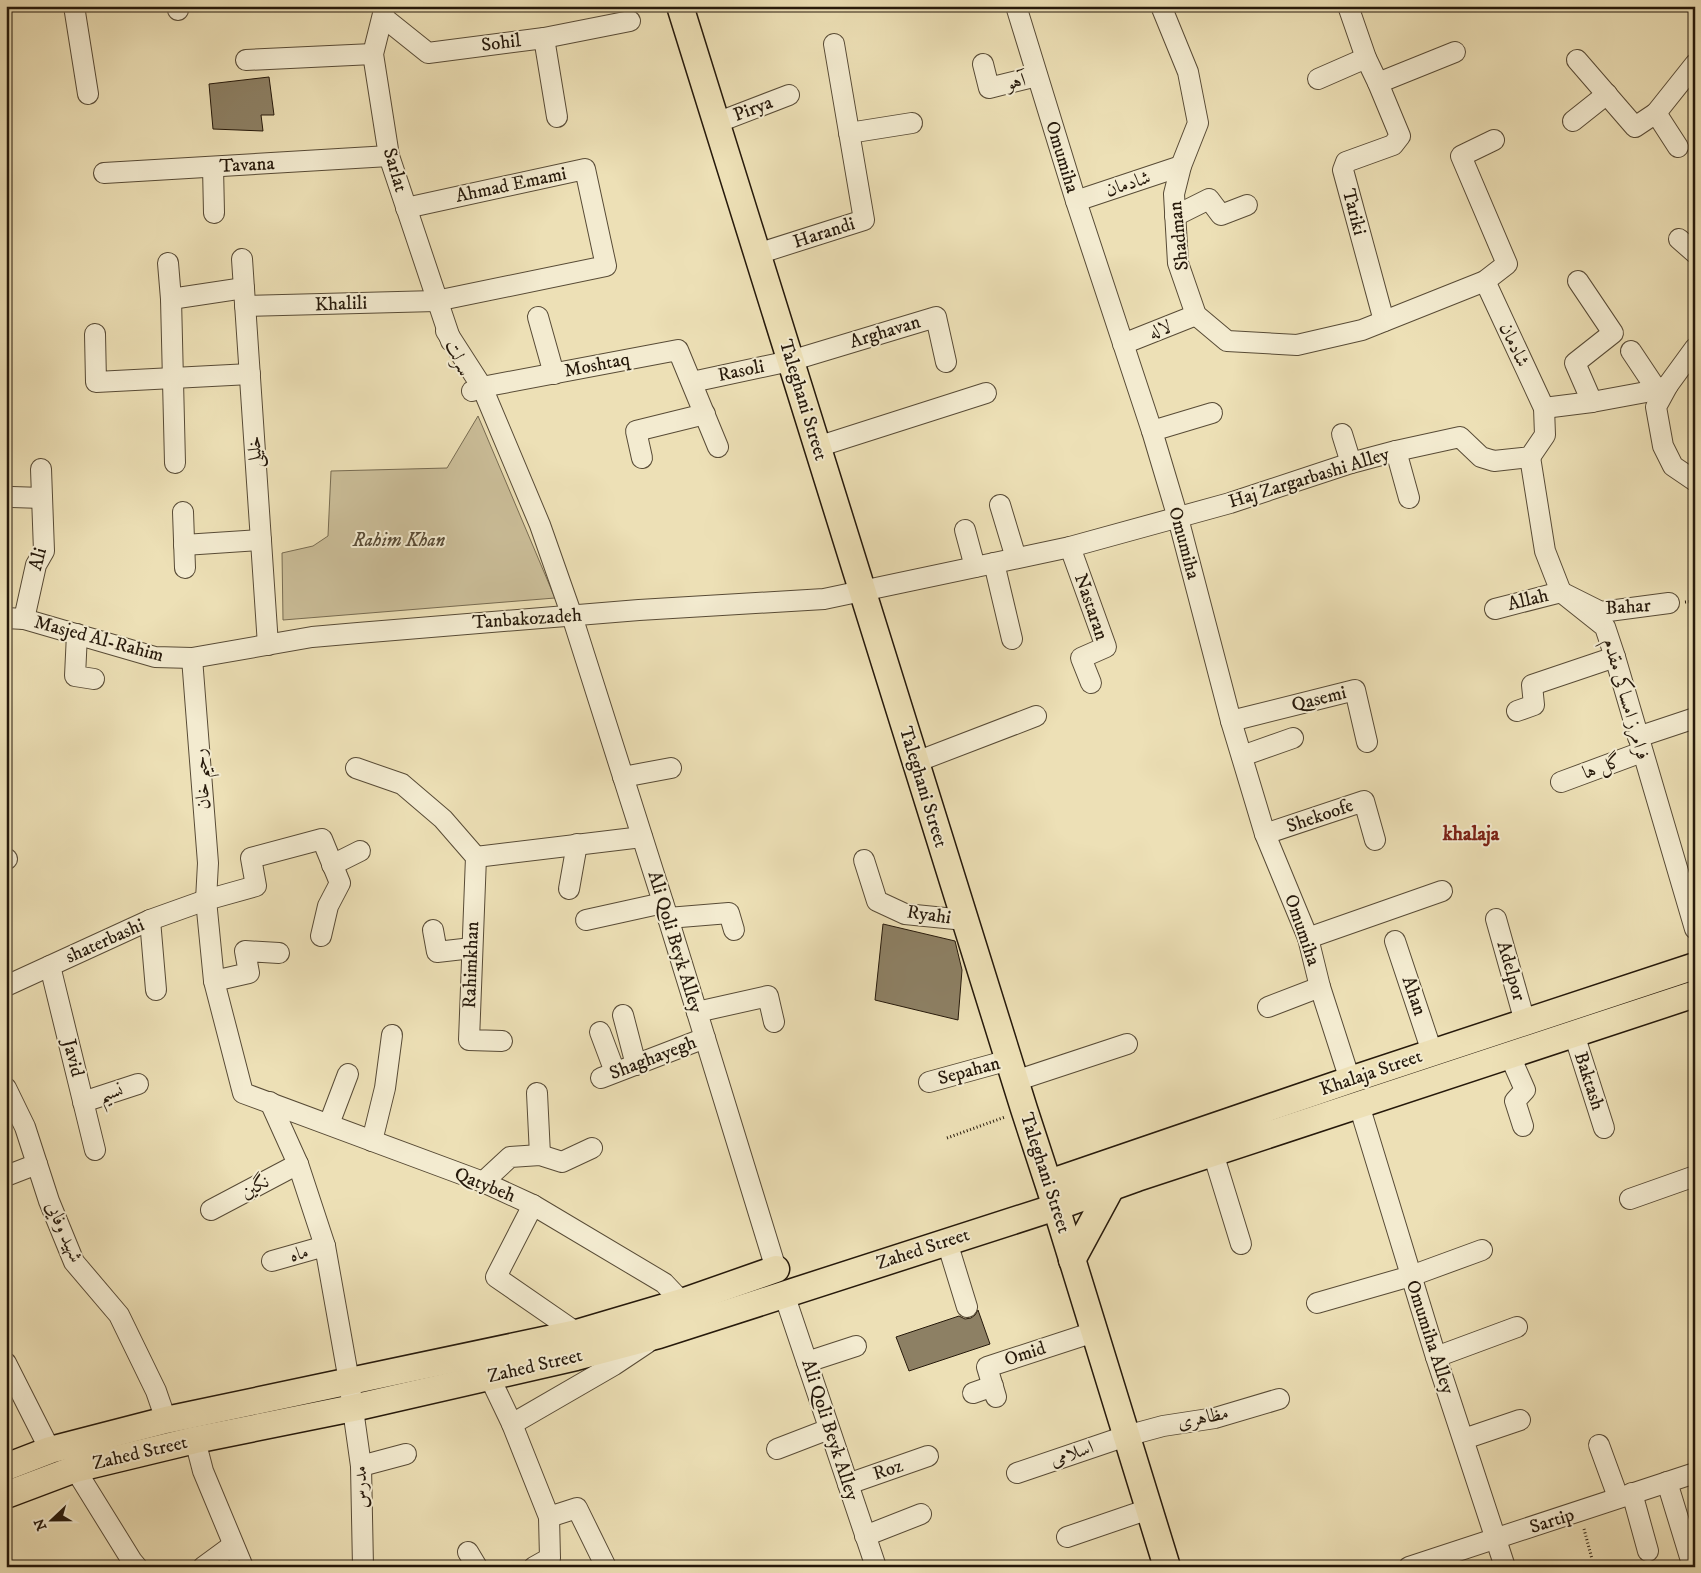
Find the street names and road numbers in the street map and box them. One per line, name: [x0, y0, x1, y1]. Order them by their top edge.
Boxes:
street label: Sohil: [480, 29, 522, 57]
street label: آهو: [1002, 68, 1030, 96]
street label: Pirya: [730, 91, 776, 127]
street label: Omumiha: [1040, 118, 1084, 196]
street label: Sarlat: [378, 145, 412, 195]
street label: Tavana: [219, 152, 275, 178]
street label: Ahmad Emami: [453, 162, 569, 208]
street label: شادمان: [1102, 166, 1154, 202]
street label: Tariki: [1337, 186, 1371, 238]
street label: Shadman: [1164, 200, 1194, 272]
street label: Harandi: [790, 212, 858, 254]
street label: Khalili: [314, 292, 368, 316]
street label: Arghavan: [847, 310, 923, 354]
street label: لاله: [1145, 315, 1175, 345]
street label: شادمان: [1494, 319, 1534, 371]
street label: سرلت: [440, 336, 476, 380]
street label: Taleghani Street: [774, 337, 832, 463]
street label: Moshtaq: [562, 347, 632, 384]
street label: Rasoli: [716, 355, 766, 387]
street label: خلیلی: [242, 435, 270, 469]
street label: Haj Zargarbashi Alley: [1226, 442, 1393, 513]
street label: Omumiha: [1163, 504, 1205, 582]
street label: Ali: [24, 545, 52, 573]
street label: Nastaran: [1069, 571, 1113, 643]
street label: Allah: [1505, 584, 1551, 616]
street label: Bahar: [1605, 594, 1651, 620]
street label: Tanbakozadeh: [471, 604, 583, 634]
street label: Masjed Al-Rahim: [32, 611, 166, 667]
street label: فرامرز امساکی مقدم: [1594, 635, 1655, 763]
street label: Qasemi: [1289, 681, 1349, 717]
street label: Taleghani Street: [894, 724, 952, 850]
street label: رحیم خان: [188, 747, 223, 810]
street label: گل ها: [1579, 748, 1625, 786]
street label: Shekoofe: [1284, 794, 1357, 838]
street label: Ali Qoli Beyk Alley: [642, 868, 708, 1017]
street label: Omumiha: [1279, 891, 1325, 969]
street label: Ryahi: [905, 901, 953, 929]
street label: shaterbashi: [62, 913, 148, 969]
street label: Rahimkhan: [458, 921, 484, 1009]
street label: Adelpor: [1492, 939, 1530, 1003]
street label: Ahan: [1397, 973, 1431, 1019]
street label: Shaghayegh: [606, 1031, 700, 1085]
street label: Javid: [57, 1035, 89, 1080]
street label: Khalaja Street: [1317, 1045, 1425, 1101]
street label: Baktash: [1569, 1049, 1609, 1113]
street label: Sepahan: [935, 1052, 1003, 1090]
street label: نسیم: [96, 1078, 128, 1114]
street label: Taleghani Street: [1015, 1110, 1075, 1236]
street label: Qatybeh: [451, 1162, 519, 1208]
street label: نگین: [236, 1168, 273, 1204]
street label: شهید وفایی: [39, 1198, 88, 1267]
street label: Zahed Street: [874, 1223, 972, 1275]
street label: ماه: [287, 1240, 311, 1268]
street label: Omumiha Alley: [1401, 1277, 1460, 1398]
street label: Omid: [1001, 1336, 1049, 1371]
street label: Zahed Street: [485, 1344, 585, 1388]
street label: Ali Qoli Beyk Alley: [796, 1356, 864, 1504]
street label: مظاهری: [1175, 1401, 1231, 1435]
street label: Zahed Street: [90, 1431, 190, 1475]
street label: اسلامی: [1047, 1436, 1097, 1472]
street label: Roz: [870, 1454, 906, 1486]
street label: مدرس: [349, 1465, 373, 1509]
street label: Sartip: [1527, 1503, 1577, 1539]

